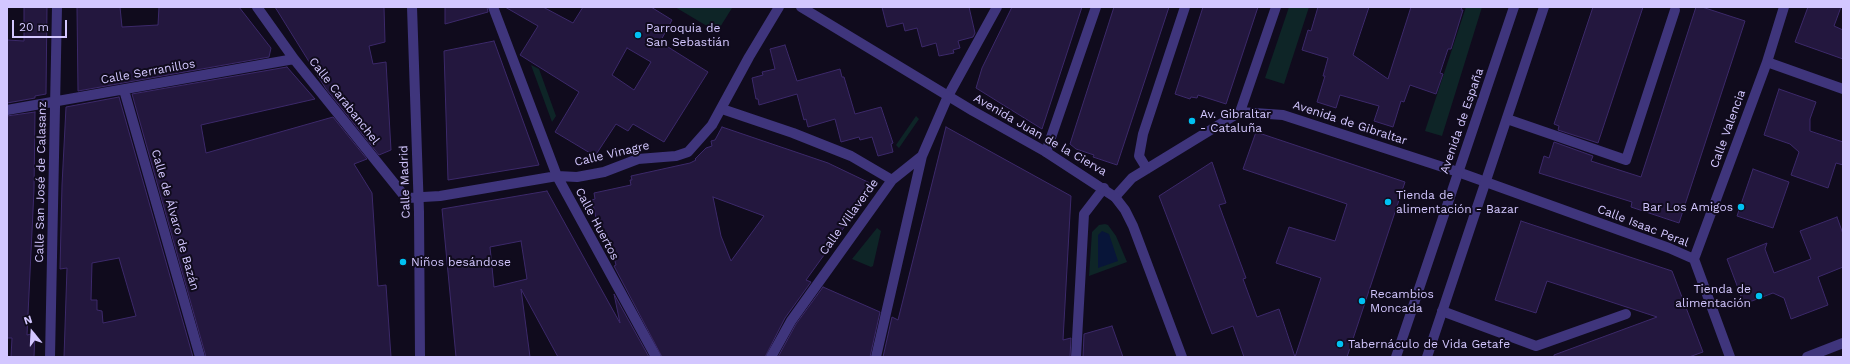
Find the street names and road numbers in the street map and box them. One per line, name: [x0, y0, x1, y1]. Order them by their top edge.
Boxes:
street label: Calle Carabanchel: [306, 55, 382, 147]
street label: Calle Serranillos: [100, 57, 196, 87]
street label: Avenida de España: [1437, 66, 1487, 176]
street label: Calle Valencia: [1707, 88, 1749, 170]
street label: Avenida Juan de la Cierva: [971, 91, 1109, 179]
street label: Avenida de Gibraltar: [1291, 98, 1409, 148]
street label: Calle San José de Calasanz: [32, 101, 50, 263]
street label: Calle Vinagre: [573, 138, 651, 170]
street label: Calle Madrid: [397, 145, 413, 219]
street label: Calle de Álvaro de Bazán: [148, 148, 202, 292]
street label: Calle Villaverde: [817, 176, 881, 258]
street label: Calle Huertos: [572, 186, 622, 262]
street label: Calle Isaac Peral: [1595, 202, 1691, 250]

